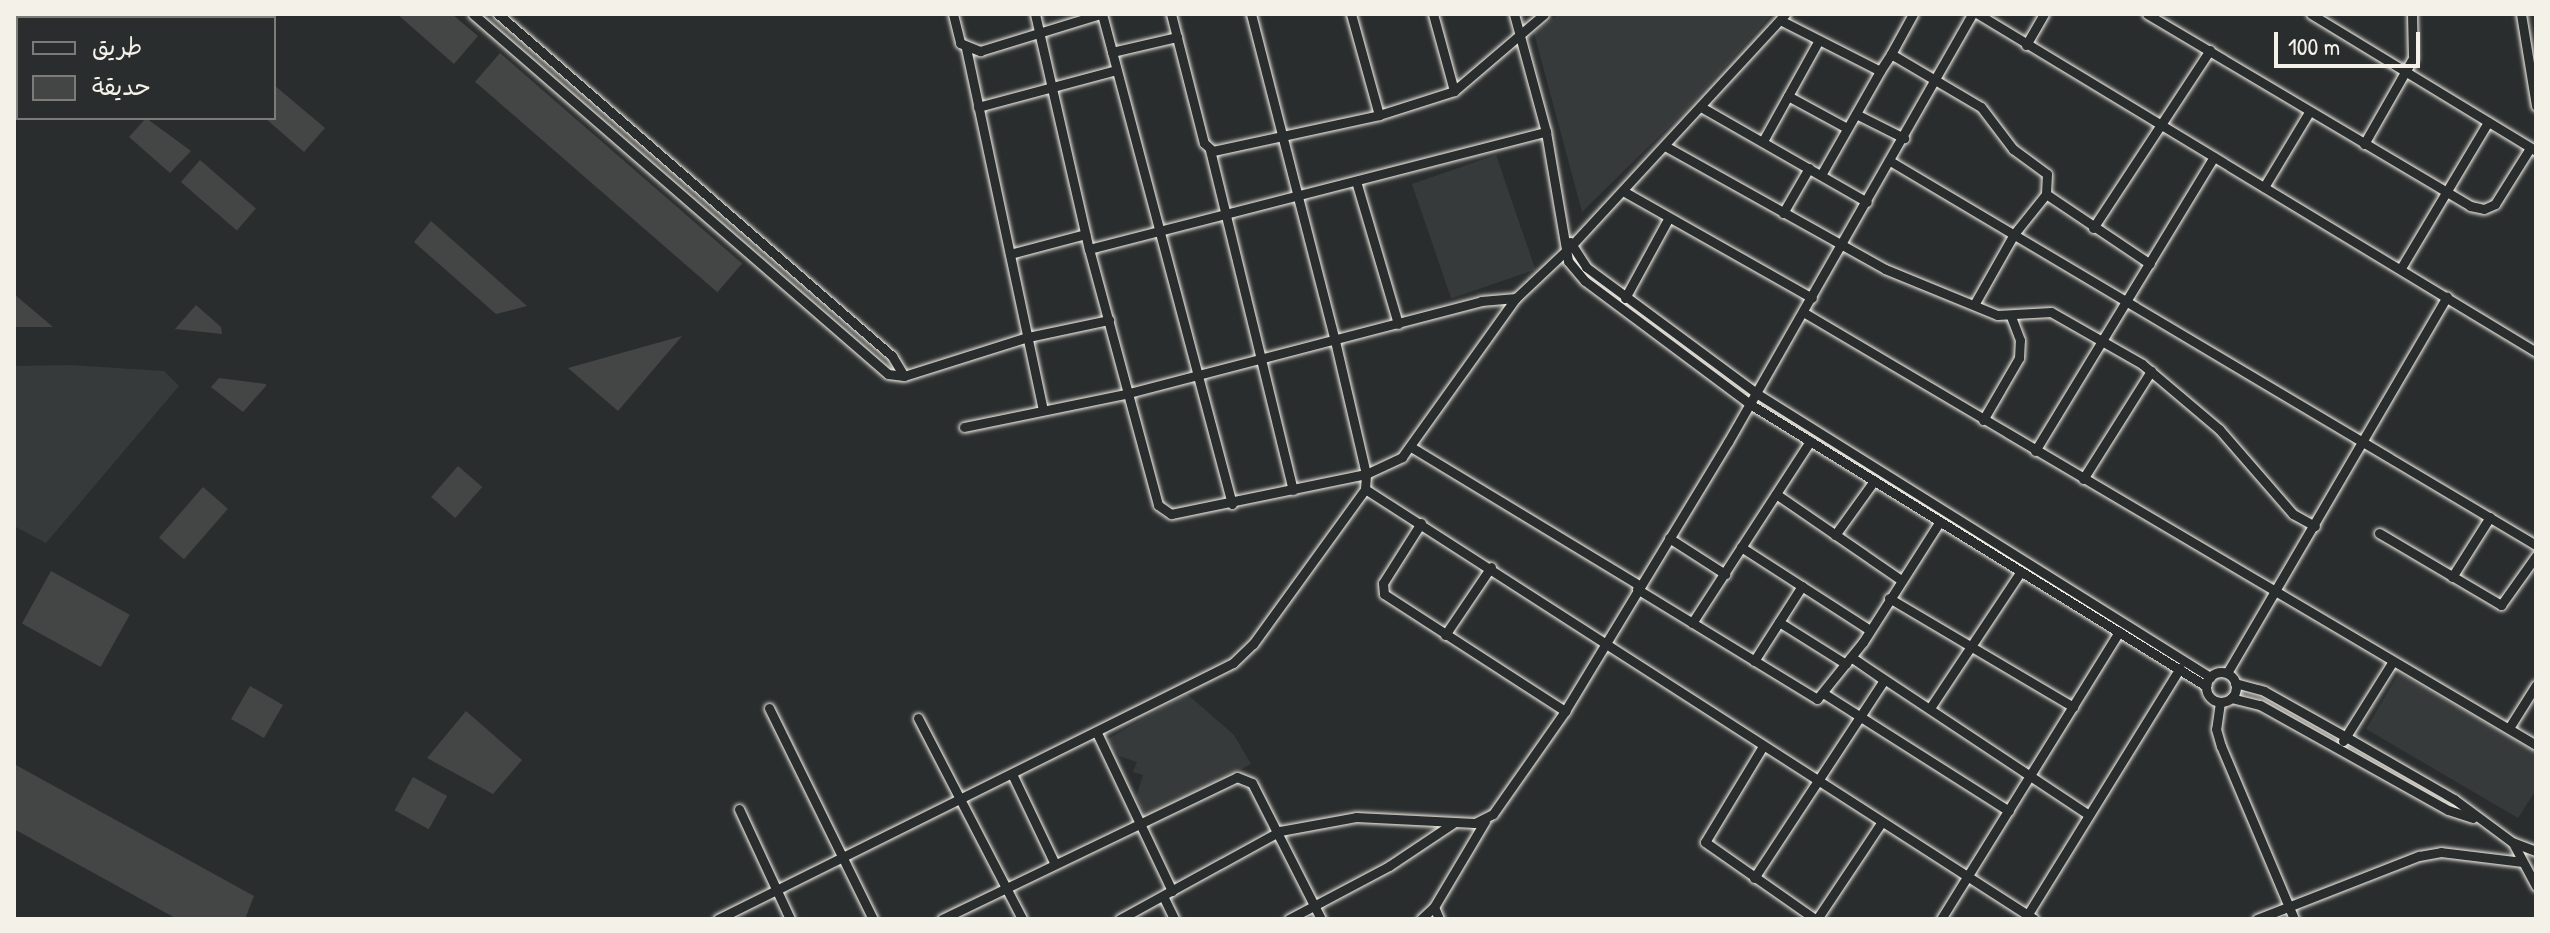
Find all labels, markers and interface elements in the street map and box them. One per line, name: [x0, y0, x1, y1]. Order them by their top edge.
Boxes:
legend: [16, 16, 276, 120]
scale bar: [2278, 16, 2424, 66]
text: طريق: [92, 30, 142, 62]
text: 100 m: [2288, 30, 2340, 62]
text: حديقة: [92, 70, 151, 102]

